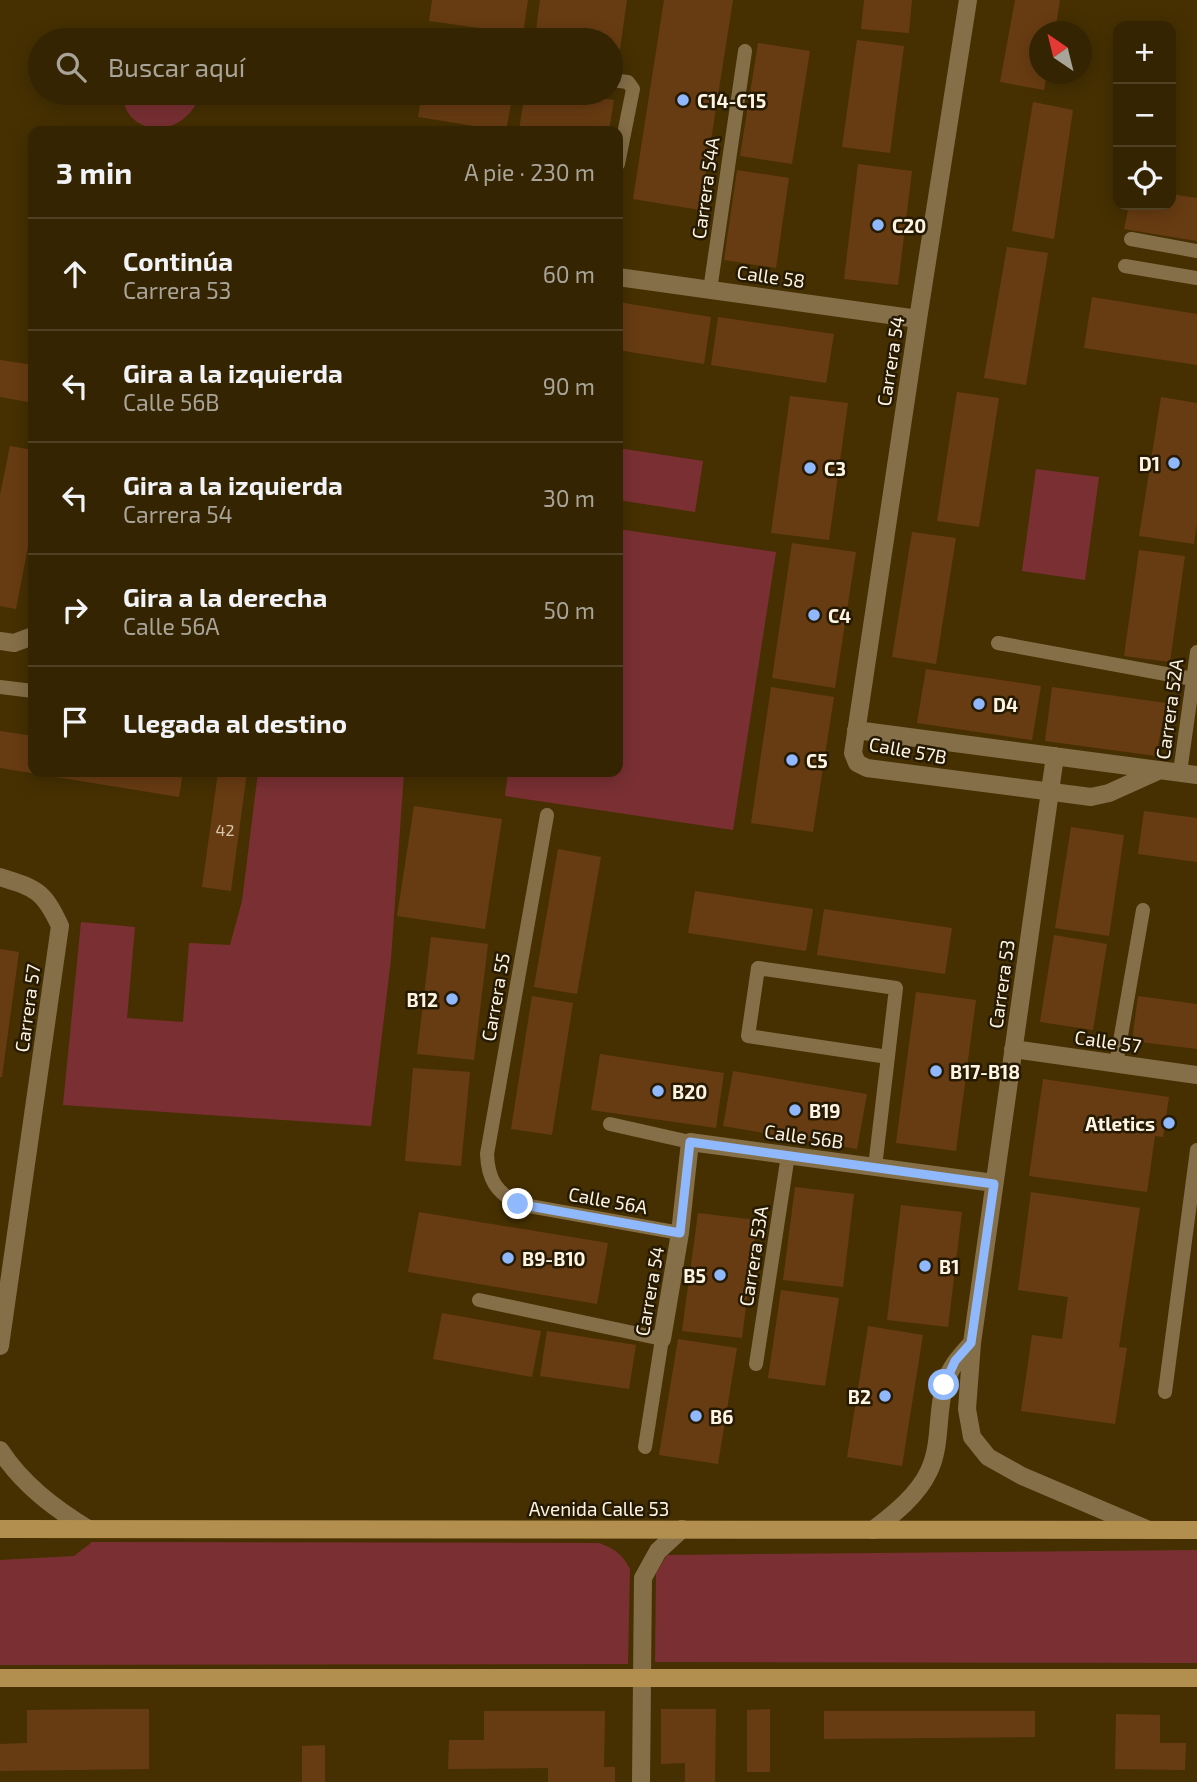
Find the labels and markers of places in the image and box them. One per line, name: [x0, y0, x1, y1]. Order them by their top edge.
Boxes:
place label: C14-C15: [697, 89, 766, 112]
marker: C14-C15: [675, 92, 691, 108]
place label: C20: [892, 214, 926, 237]
marker: C20: [870, 217, 886, 233]
place label: D1: [1139, 452, 1160, 475]
marker: D1: [1166, 455, 1182, 471]
place label: C3: [824, 457, 846, 480]
marker: C3: [802, 460, 818, 476]
place label: C4: [828, 604, 851, 627]
marker: C4: [806, 607, 822, 623]
place label: D4: [993, 693, 1018, 716]
marker: D4: [971, 696, 987, 712]
place label: C5: [806, 749, 828, 772]
marker: C5: [784, 752, 800, 768]
place label: B12: [407, 988, 438, 1011]
marker: B12: [444, 991, 460, 1007]
place label: B17-B18: [950, 1060, 1020, 1083]
marker: B17-B18: [928, 1063, 944, 1079]
place label: B20: [672, 1080, 707, 1103]
marker: B20: [650, 1083, 666, 1099]
place label: B19: [809, 1099, 841, 1122]
marker: B19: [787, 1102, 803, 1118]
place label: Atletics: [1085, 1112, 1155, 1135]
marker: Atletics: [1161, 1115, 1177, 1131]
place label: B9-B10: [522, 1247, 586, 1270]
marker: B9-B10: [500, 1250, 516, 1266]
place label: B1: [939, 1255, 959, 1278]
marker: B1: [917, 1258, 933, 1274]
place label: B5: [683, 1264, 706, 1287]
marker: B5: [712, 1267, 728, 1283]
place label: B2: [848, 1385, 871, 1408]
marker: B2: [877, 1388, 893, 1404]
place label: B6: [710, 1405, 733, 1428]
marker: B6: [688, 1408, 704, 1424]

